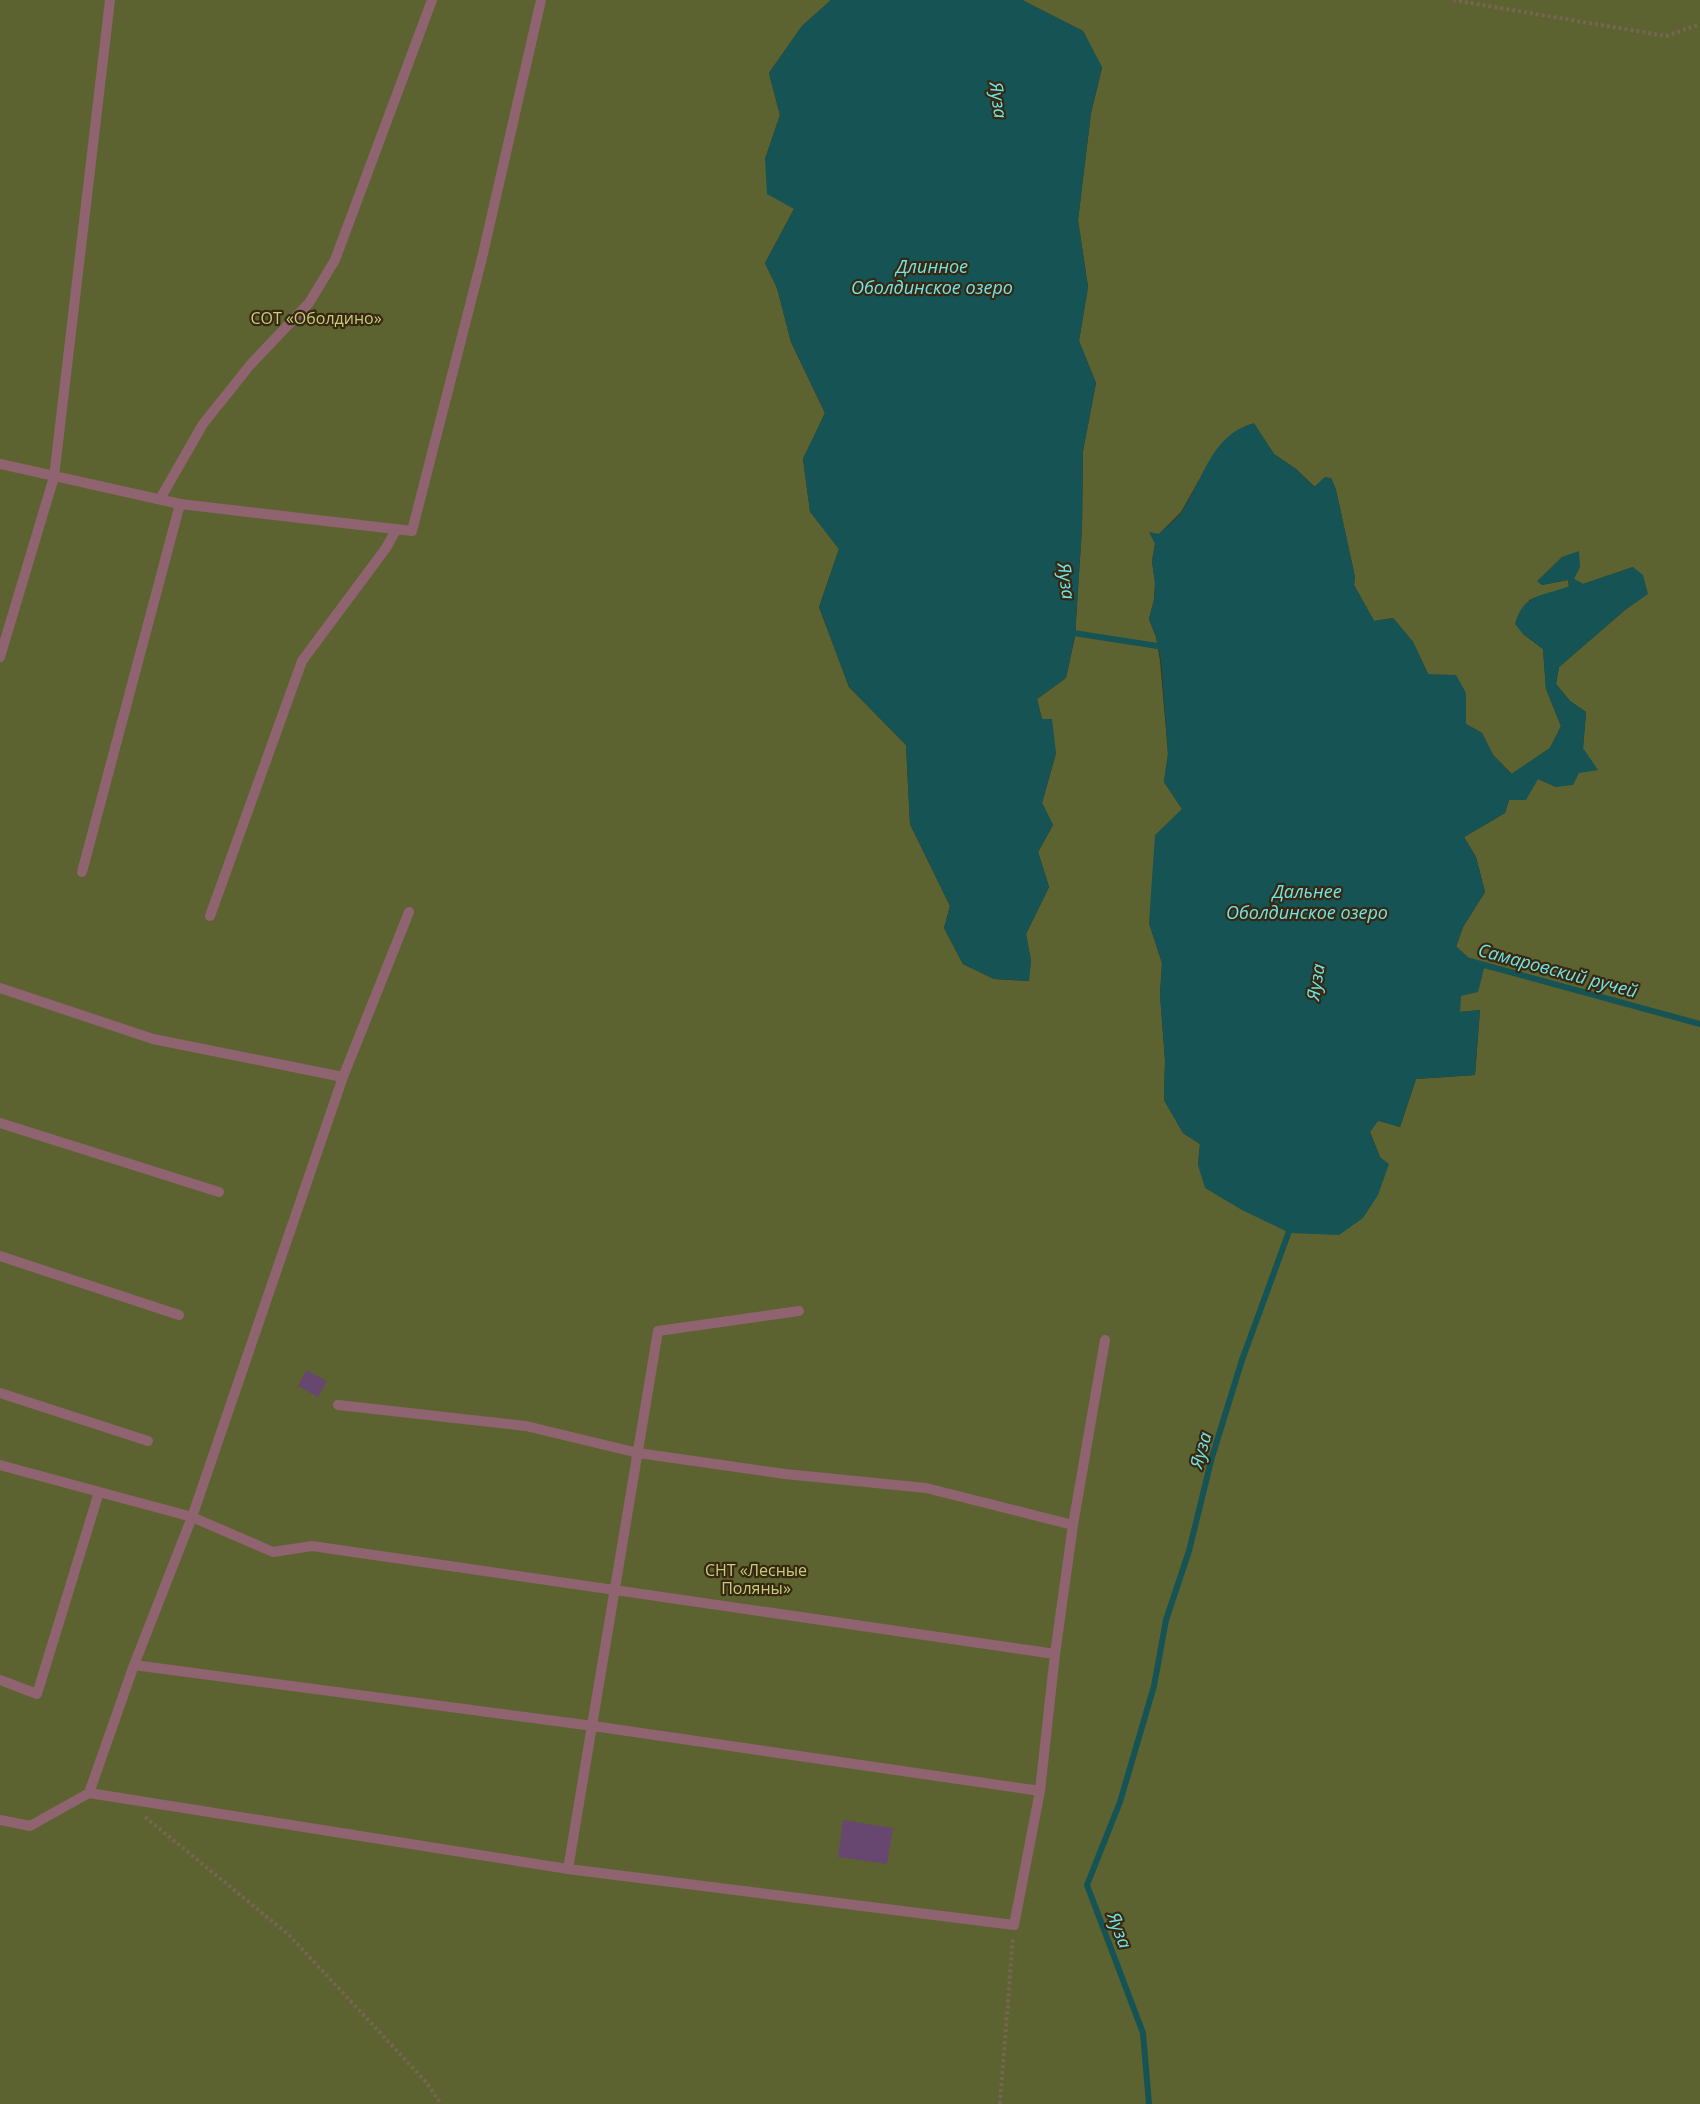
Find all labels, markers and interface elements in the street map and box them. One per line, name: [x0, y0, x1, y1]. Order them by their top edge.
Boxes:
water label: Яуза: [984, 79, 1013, 120]
water label: Длинное Оболдинское озеро: [851, 254, 1013, 299]
park label: СОТ «Оболдино»: [250, 307, 382, 329]
water label: Яуза: [1052, 560, 1081, 601]
water label: Дальнее Оболдинское озеро: [1226, 879, 1388, 924]
water label: Самаровский ручей: [1476, 937, 1641, 1003]
water label: Яуза: [1300, 962, 1330, 1003]
water label: Яуза: [1183, 1429, 1217, 1472]
park label: СНТ «Лесные Поляны»: [705, 1559, 807, 1599]
water label: Яуза: [1102, 1908, 1138, 1951]

